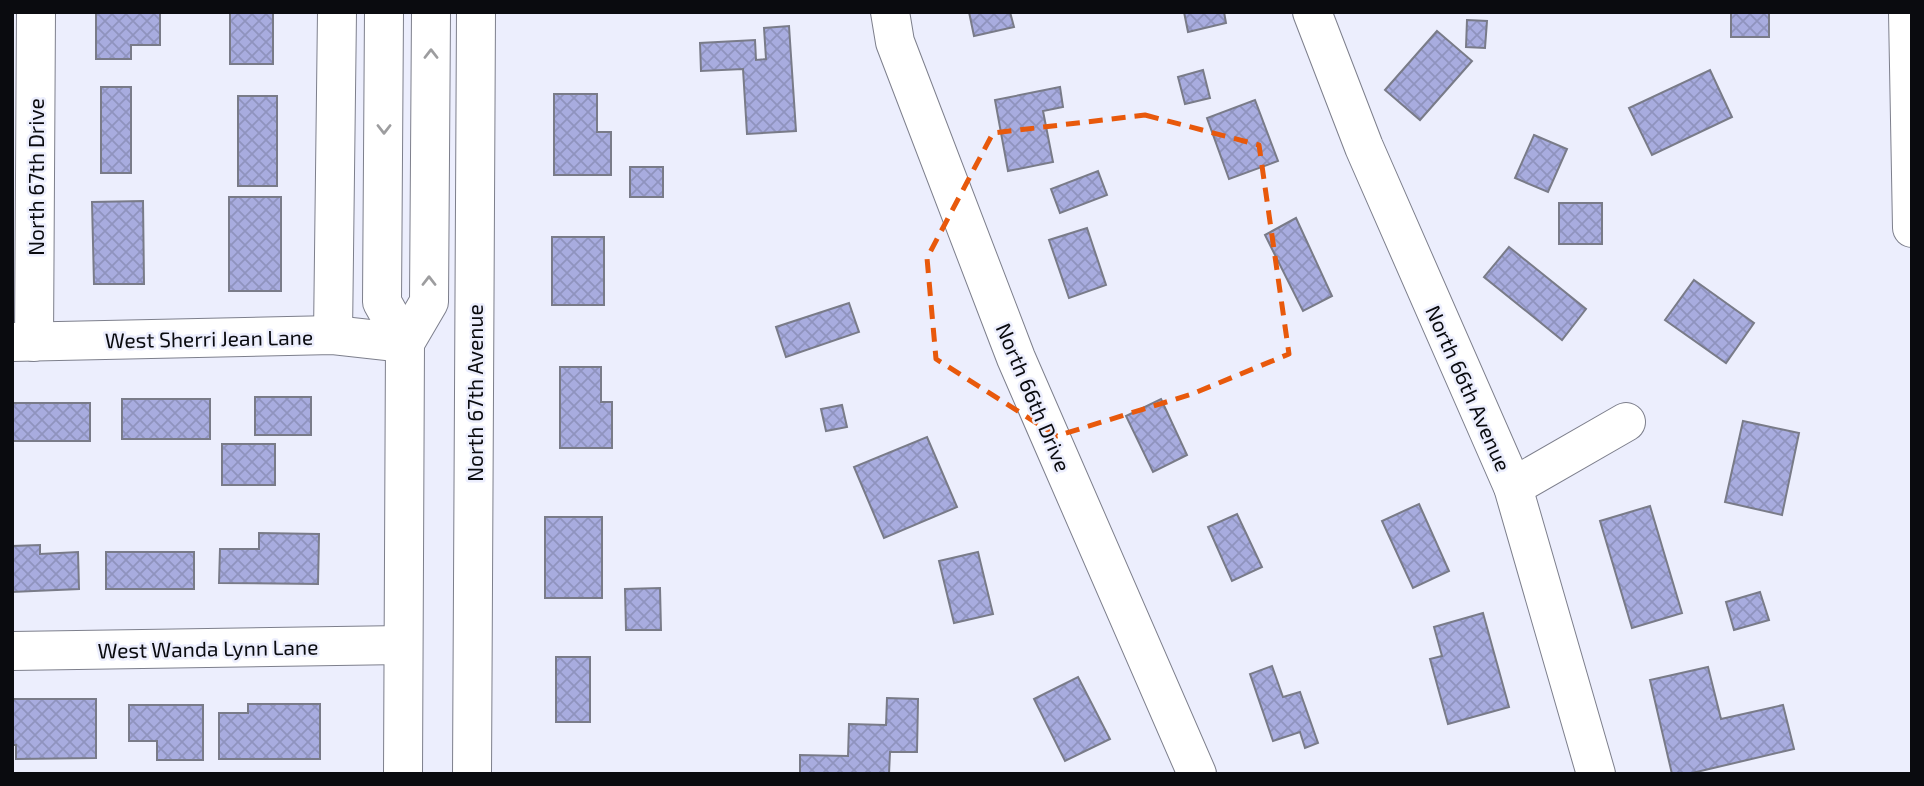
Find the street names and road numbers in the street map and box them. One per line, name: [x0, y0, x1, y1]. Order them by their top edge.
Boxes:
street label: North 67th Drive: [23, 98, 48, 256]
street label: North 66th Avenue: [1421, 301, 1517, 475]
street label: North 67th Avenue: [462, 304, 487, 482]
street label: North 66th Drive: [991, 319, 1077, 475]
street label: West Sherri Jean Lane: [105, 324, 313, 352]
street label: West Wanda Lynn Lane: [97, 634, 319, 662]

